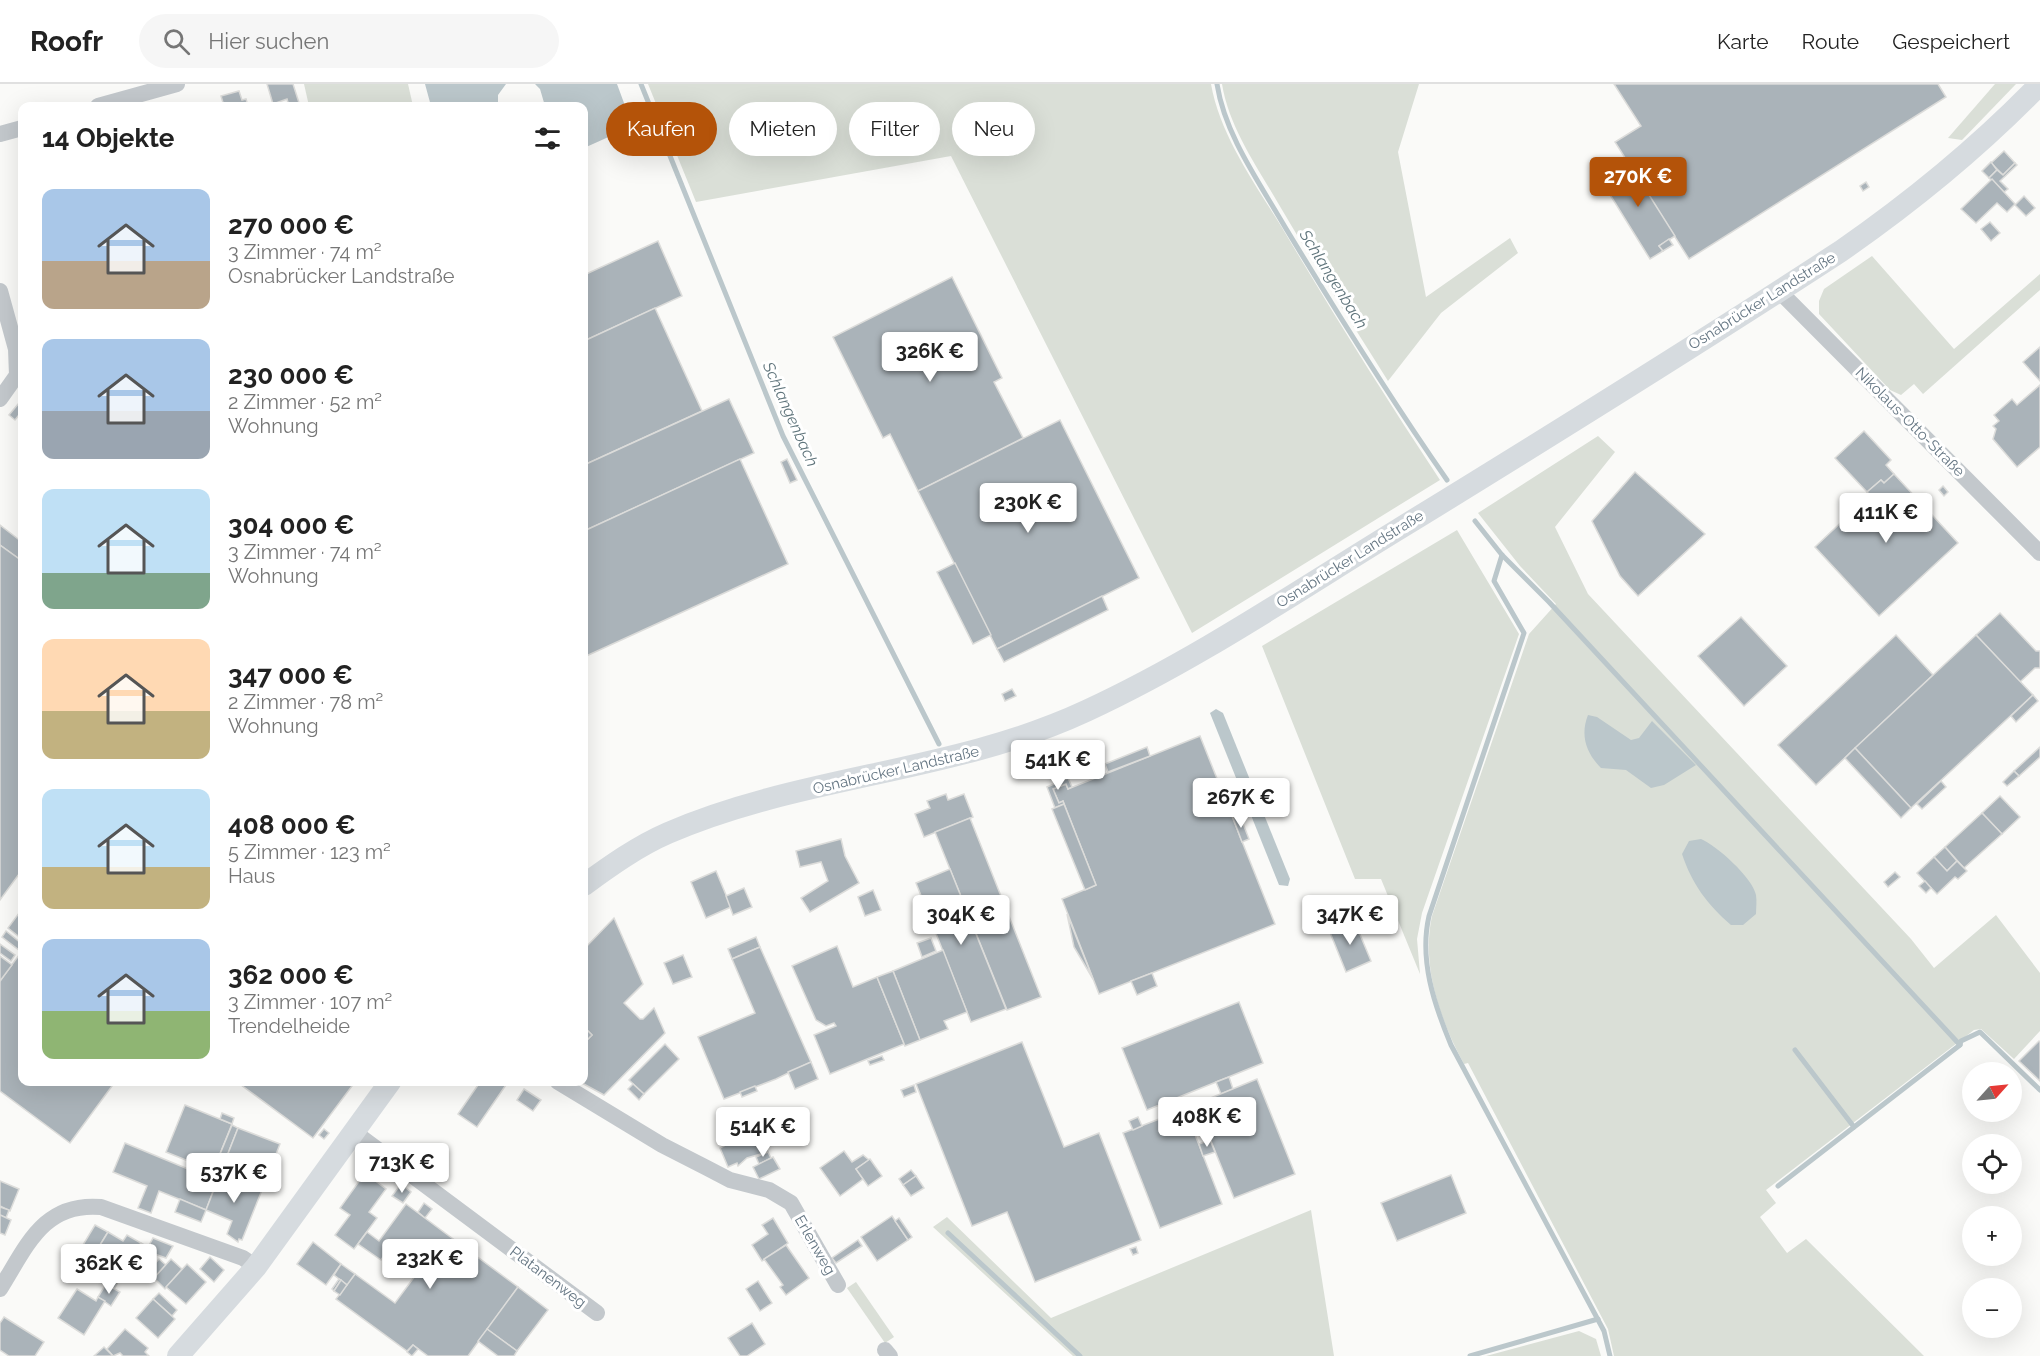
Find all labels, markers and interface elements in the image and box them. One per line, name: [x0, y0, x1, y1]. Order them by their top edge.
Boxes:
search box: [139, 14, 559, 68]
text: Roofr: [30, 25, 103, 58]
icon: search: [160, 25, 193, 58]
text: Hier suchen: [208, 28, 329, 54]
text: Karte: [1717, 29, 1769, 54]
text: Route: [1802, 29, 1859, 54]
text: Gespeichert: [1892, 29, 2010, 54]
chip: Kaufen: [606, 102, 717, 156]
chip: Mieten: [729, 102, 837, 156]
chip: Filter: [849, 102, 940, 156]
chip: Neu: [952, 102, 1035, 156]
icon: filters: [531, 122, 564, 155]
text: 14 Objekte: [42, 123, 174, 153]
pin: 270K €: [1589, 157, 1687, 208]
text: 270K €: [1604, 164, 1672, 188]
text: 270 000 €: [228, 210, 354, 240]
icon: home: [90, 213, 162, 285]
water label: Schlangenbach: [1295, 226, 1372, 332]
text: 3 Zimmer · 74 m²: [228, 240, 382, 264]
street label: Osnabrücker Landstraße: [1685, 248, 1839, 354]
text: Osnabrücker Landstraße: [228, 264, 455, 288]
pin: 326K €: [881, 332, 979, 383]
text: 326K €: [896, 339, 964, 363]
water label: Schlangenbach: [759, 358, 822, 470]
text: 230 000 €: [228, 360, 354, 390]
icon: home: [90, 363, 162, 435]
street label: Nikolaus-Otto-Straße: [1852, 364, 1968, 480]
text: 2 Zimmer · 52 m²: [228, 390, 382, 414]
text: Wohnung: [228, 414, 319, 438]
pin: 230K €: [979, 483, 1077, 534]
text: 230K €: [994, 490, 1062, 514]
pin: 411K €: [1837, 493, 1935, 544]
text: 411K €: [1853, 500, 1919, 524]
street label: Osnabrücker Landstraße: [1273, 506, 1427, 612]
text: 304 000 €: [228, 510, 354, 540]
icon: home: [90, 513, 162, 585]
text: 3 Zimmer · 74 m²: [228, 540, 382, 564]
text: Wohnung: [228, 564, 319, 588]
text: 347 000 €: [228, 660, 353, 690]
icon: home: [90, 663, 162, 735]
text: 2 Zimmer · 78 m²: [228, 690, 383, 714]
text: Wohnung: [228, 714, 319, 738]
pin: 541K €: [1009, 740, 1107, 791]
street label: Osnabrücker Landstraße: [811, 742, 981, 798]
text: 541K €: [1025, 747, 1091, 771]
pin: 267K €: [1192, 778, 1290, 829]
text: 267K €: [1207, 785, 1275, 809]
text: 408 000 €: [228, 810, 356, 840]
icon: home: [90, 813, 162, 885]
text: 5 Zimmer · 123 m²: [228, 840, 391, 864]
text: Haus: [228, 864, 275, 888]
pin: 304K €: [912, 895, 1010, 946]
pin: 347K €: [1301, 895, 1399, 946]
text: 304K €: [927, 902, 995, 926]
text: 347K €: [1316, 902, 1384, 926]
text: 362 000 €: [228, 960, 354, 990]
icon: home: [90, 963, 162, 1035]
text: 3 Zimmer · 107 m²: [228, 990, 392, 1014]
text: Trendelheide: [228, 1014, 350, 1038]
north arrow: [1962, 1062, 2022, 1122]
map controls: [1962, 1062, 2022, 1338]
pin: 408K €: [1158, 1097, 1256, 1148]
text: 408K €: [1172, 1104, 1242, 1128]
pin: 514K €: [714, 1107, 812, 1158]
text: 514K €: [730, 1114, 796, 1138]
button: locate: [1962, 1134, 2022, 1194]
pin: 713K €: [353, 1143, 451, 1194]
text: 713K €: [369, 1150, 435, 1174]
pin: 537K €: [185, 1153, 283, 1204]
text: 537K €: [200, 1160, 268, 1184]
button: +: [1962, 1206, 2022, 1266]
street label: Erlenweg: [791, 1212, 839, 1278]
pin: 232K €: [381, 1239, 479, 1290]
street label: Platanenweg: [506, 1242, 590, 1312]
pin: 362K €: [60, 1244, 158, 1295]
text: 232K €: [396, 1246, 464, 1270]
text: 362K €: [75, 1251, 143, 1275]
button: −: [1962, 1278, 2022, 1338]

